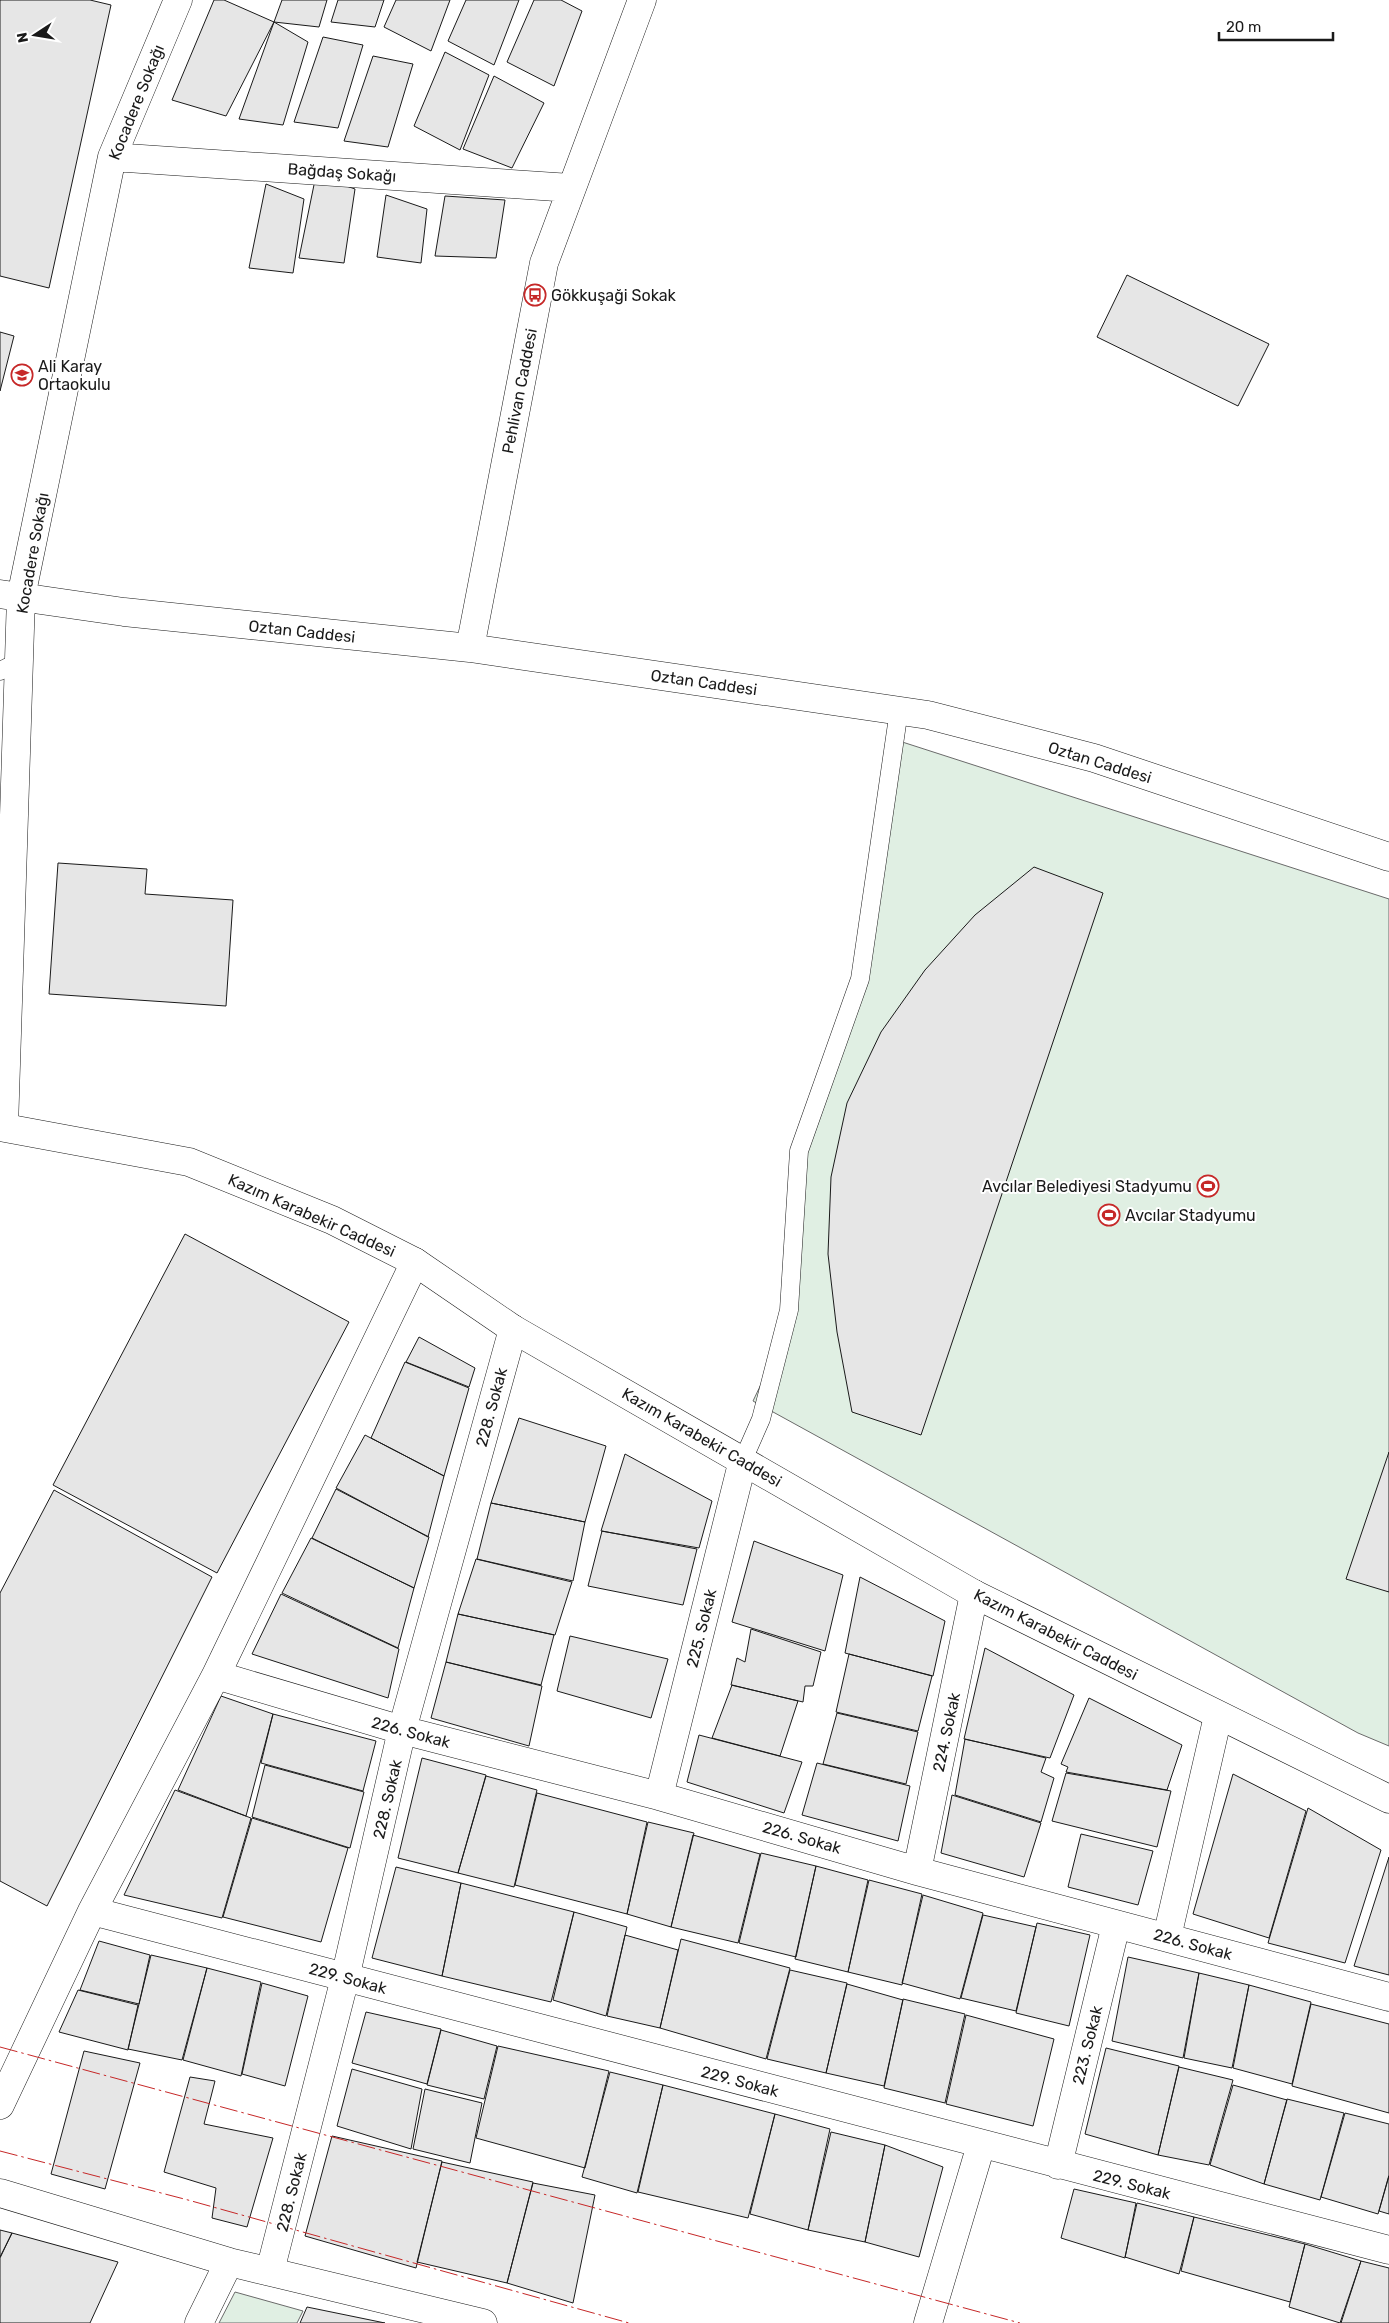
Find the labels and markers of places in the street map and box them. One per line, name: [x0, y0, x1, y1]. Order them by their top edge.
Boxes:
bus stop icon: Gökkuşaği Sokak: [523, 283, 547, 307]
place label: Gökkuşaği Sokak: [551, 286, 677, 305]
place label: Ali Karay Ortaokulu: [38, 357, 111, 394]
school or university icon: Ali Karay Ortaokulu: [10, 363, 34, 387]
sports icon: Avcılar Belediyesi Stadyumu: [1196, 1174, 1220, 1198]
place label: Avcılar Belediyesi Stadyumu: [982, 1177, 1192, 1196]
sports icon: Avcılar Stadyumu: [1097, 1203, 1121, 1227]
place label: Avcılar Stadyumu: [1125, 1206, 1256, 1225]

